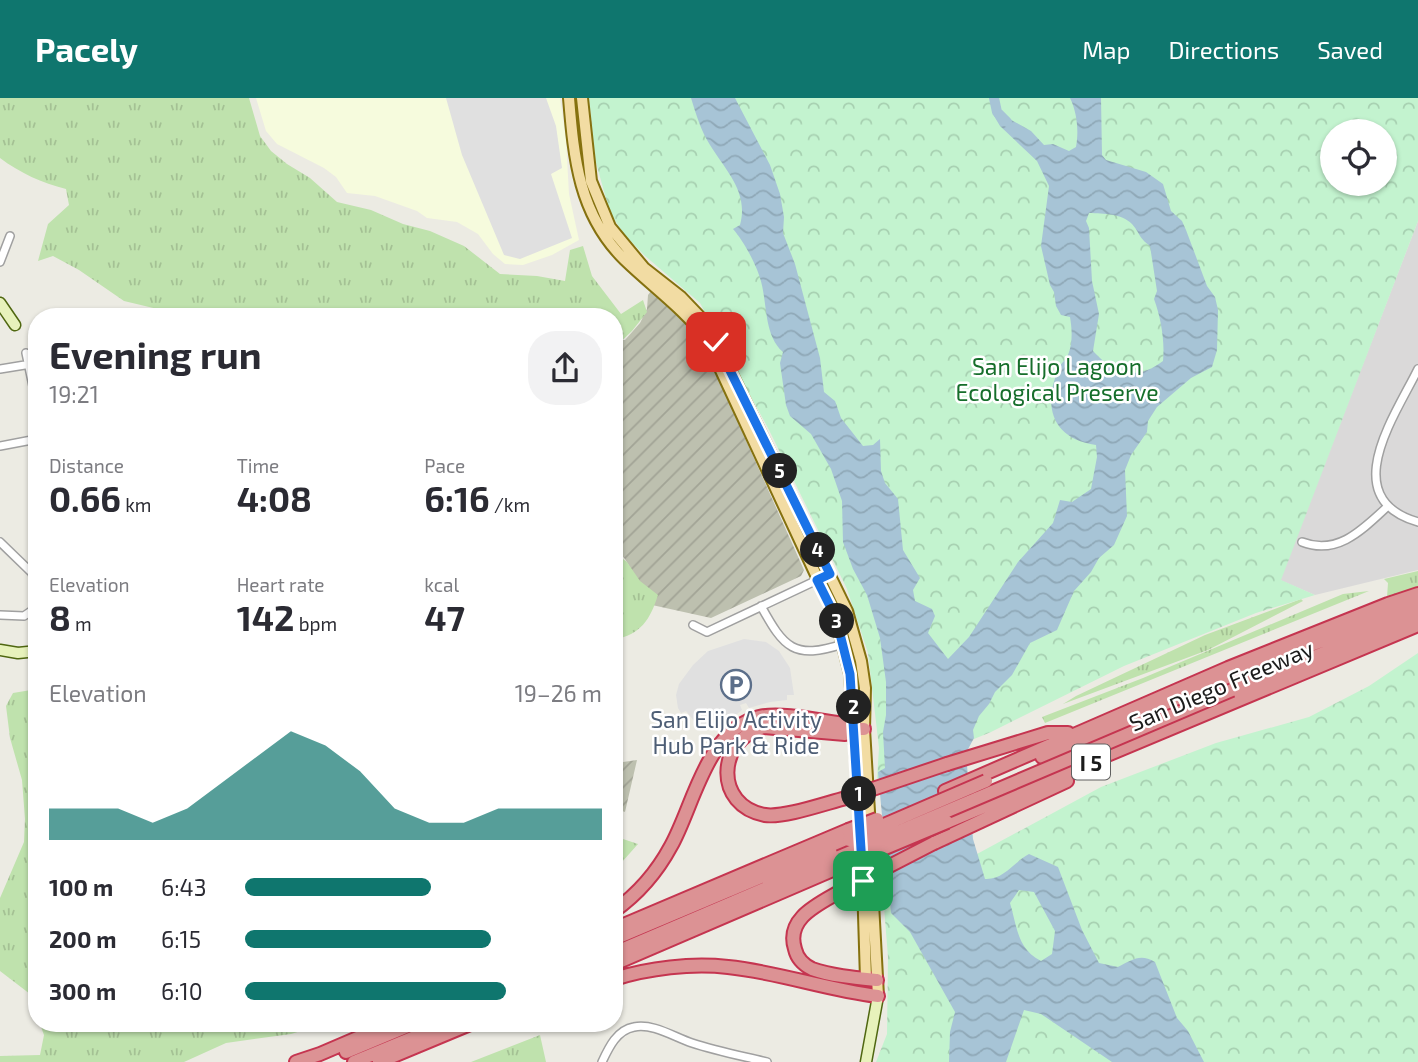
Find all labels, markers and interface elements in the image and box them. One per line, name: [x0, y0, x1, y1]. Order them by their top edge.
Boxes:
text: Pacely: [35, 29, 138, 69]
text: Map: [1082, 35, 1130, 64]
text: Directions: [1168, 35, 1279, 64]
text: Saved: [1317, 35, 1383, 64]
map controls: [1320, 119, 1397, 196]
button: locate: [1320, 119, 1397, 196]
pin: [686, 312, 746, 372]
icon: check: [697, 323, 735, 361]
text: Evening run: [49, 331, 262, 377]
button: share: [528, 331, 602, 405]
park label: San Elijo Lagoon Ecological Preserve: [955, 352, 1159, 406]
text: 19:21: [49, 380, 99, 408]
text: Distance: [49, 454, 124, 477]
text: Time: [237, 454, 279, 477]
text: Pace: [424, 454, 465, 477]
pin: 5: [762, 454, 798, 488]
text: 5: [774, 459, 785, 482]
text: 0.66: [49, 477, 121, 519]
text: 4:08: [237, 477, 312, 519]
text: 6:16: [424, 477, 490, 519]
text: km: [121, 493, 152, 516]
text: /km: [490, 493, 530, 516]
pin: 4: [800, 532, 836, 568]
text: 4: [811, 538, 824, 561]
text: Elevation: [49, 573, 130, 596]
text: Heart rate: [237, 573, 325, 596]
text: kcal: [424, 573, 459, 596]
text: 8: [49, 596, 71, 638]
text: 142: [237, 596, 294, 638]
text: 47: [424, 596, 465, 638]
pin: 3: [820, 603, 854, 638]
text: 3: [831, 609, 842, 632]
text: m: [71, 612, 92, 635]
text: bpm: [294, 612, 337, 635]
street label: San Diego Freeway: [1125, 634, 1317, 736]
parking icon: San Elijo Activity Hub Park & Ride: [719, 668, 753, 702]
text: Elevation: [49, 679, 147, 707]
text: 19–26 m: [515, 679, 602, 707]
pin: 2: [836, 690, 872, 724]
text: 2: [848, 695, 859, 718]
place label: San Elijo Activity Hub Park & Ride: [650, 705, 822, 759]
road number: I 5: [1072, 744, 1110, 780]
pin: 1: [842, 776, 876, 812]
text: 1: [854, 782, 863, 805]
pin: [833, 851, 893, 911]
icon: arrive: [844, 862, 882, 900]
text: 100 m: [49, 873, 113, 901]
text: 6:43: [161, 873, 207, 901]
text: 200 m: [49, 925, 117, 953]
text: 6:15: [161, 925, 201, 953]
text: 300 m: [49, 977, 116, 1005]
text: 6:10: [161, 977, 203, 1005]

